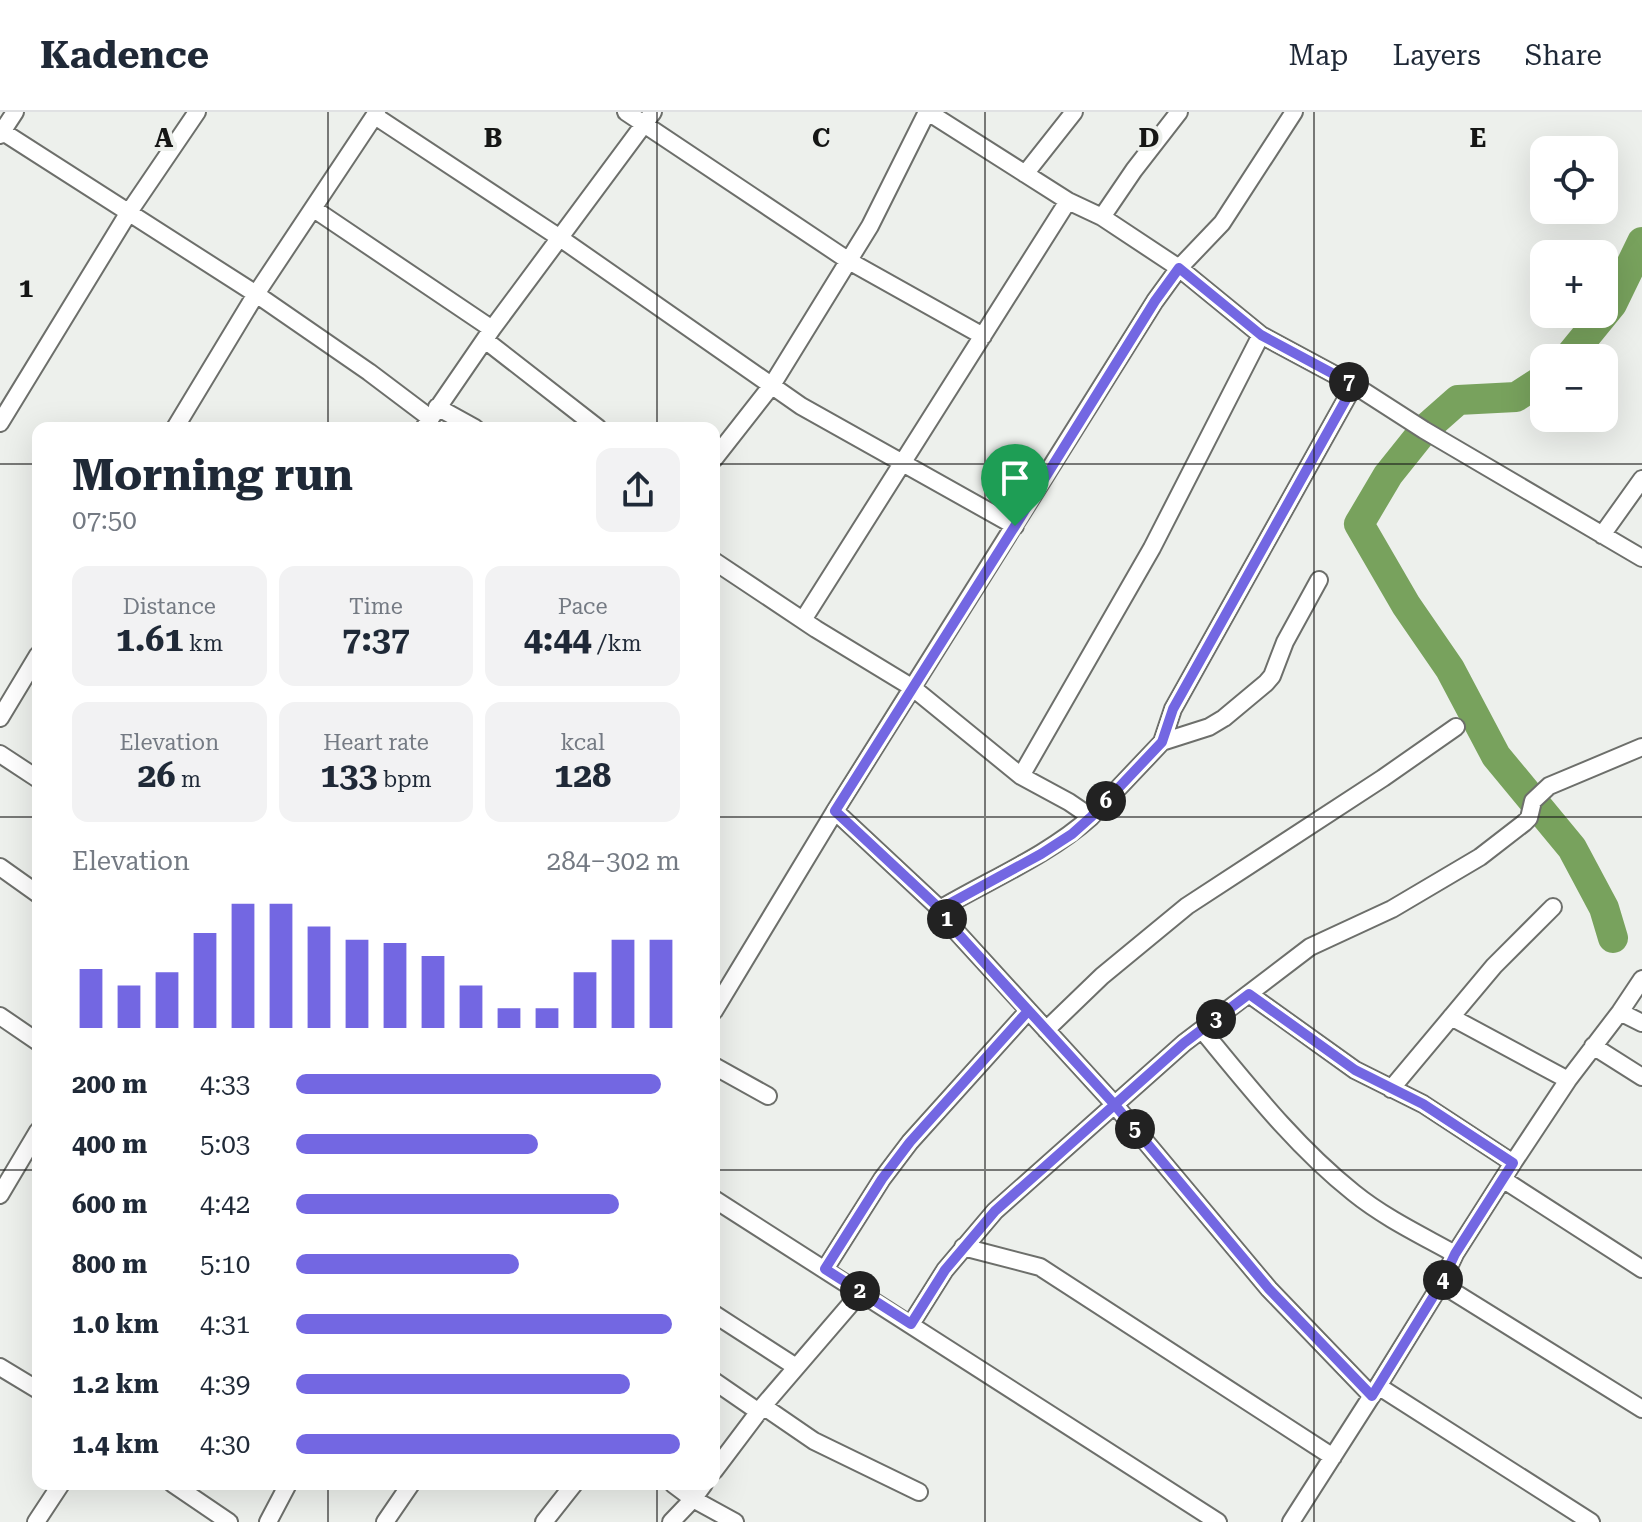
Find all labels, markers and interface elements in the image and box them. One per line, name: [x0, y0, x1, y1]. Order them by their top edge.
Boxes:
text: Kadence: [40, 33, 209, 77]
text: Map: [1289, 39, 1348, 72]
text: Layers: [1392, 39, 1481, 72]
text: Share: [1525, 39, 1602, 72]
text: A: [155, 123, 174, 153]
text: B: [484, 123, 502, 153]
text: C: [812, 123, 830, 153]
text: D: [1139, 123, 1159, 153]
text: E: [1470, 123, 1486, 153]
map controls: [1530, 136, 1618, 432]
button: locate: [1530, 136, 1618, 224]
button: +: [1530, 240, 1618, 328]
text: 1: [19, 273, 33, 303]
button: −: [1530, 344, 1618, 432]
pin: 7: [1329, 362, 1369, 402]
text: 7: [1343, 369, 1355, 394]
pin: [981, 444, 1049, 526]
button: share: [596, 448, 680, 532]
text: Morning run: [72, 449, 353, 501]
icon: arrive: [993, 456, 1037, 500]
text: 07:50: [72, 505, 137, 535]
text: Distance: [123, 594, 216, 619]
text: Time: [349, 594, 403, 619]
text: Pace: [558, 594, 607, 619]
text: 1.61: [116, 619, 183, 659]
text: 7:37: [342, 619, 410, 659]
text: 4:44: [524, 619, 592, 659]
text: km: [183, 631, 223, 656]
text: /km: [592, 631, 642, 656]
text: Elevation: [119, 730, 219, 755]
text: Heart rate: [323, 730, 429, 755]
text: kcal: [561, 730, 605, 755]
text: 26: [137, 755, 176, 795]
text: 133: [320, 755, 377, 795]
text: 128: [554, 755, 611, 795]
text: m: [176, 767, 201, 792]
text: bpm: [377, 767, 432, 792]
pin: 6: [1086, 781, 1126, 821]
text: 6: [1100, 788, 1112, 813]
text: Elevation: [72, 846, 190, 876]
text: 284–302 m: [547, 846, 680, 876]
pin: 1: [927, 899, 967, 939]
text: 1: [941, 906, 953, 931]
pin: 3: [1196, 999, 1236, 1039]
text: 3: [1210, 1006, 1222, 1031]
text: 200 m: [72, 1069, 147, 1099]
text: 4:33: [200, 1069, 250, 1099]
pin: 5: [1115, 1109, 1155, 1149]
text: 5: [1129, 1116, 1141, 1141]
text: 400 m: [72, 1129, 147, 1159]
text: 5:03: [200, 1129, 250, 1159]
text: 600 m: [72, 1189, 147, 1219]
text: 4:42: [200, 1189, 250, 1219]
text: 800 m: [72, 1249, 147, 1279]
text: 5:10: [200, 1249, 250, 1279]
pin: 4: [1423, 1260, 1463, 1300]
text: 4: [1437, 1267, 1449, 1292]
pin: 2: [840, 1271, 880, 1311]
text: 2: [854, 1278, 866, 1303]
text: 1.0 km: [72, 1309, 159, 1339]
text: 4:31: [200, 1309, 250, 1339]
text: 1.2 km: [72, 1369, 159, 1399]
text: 4:39: [200, 1369, 250, 1399]
text: 1.4 km: [72, 1429, 159, 1459]
text: 4:30: [200, 1429, 250, 1459]

